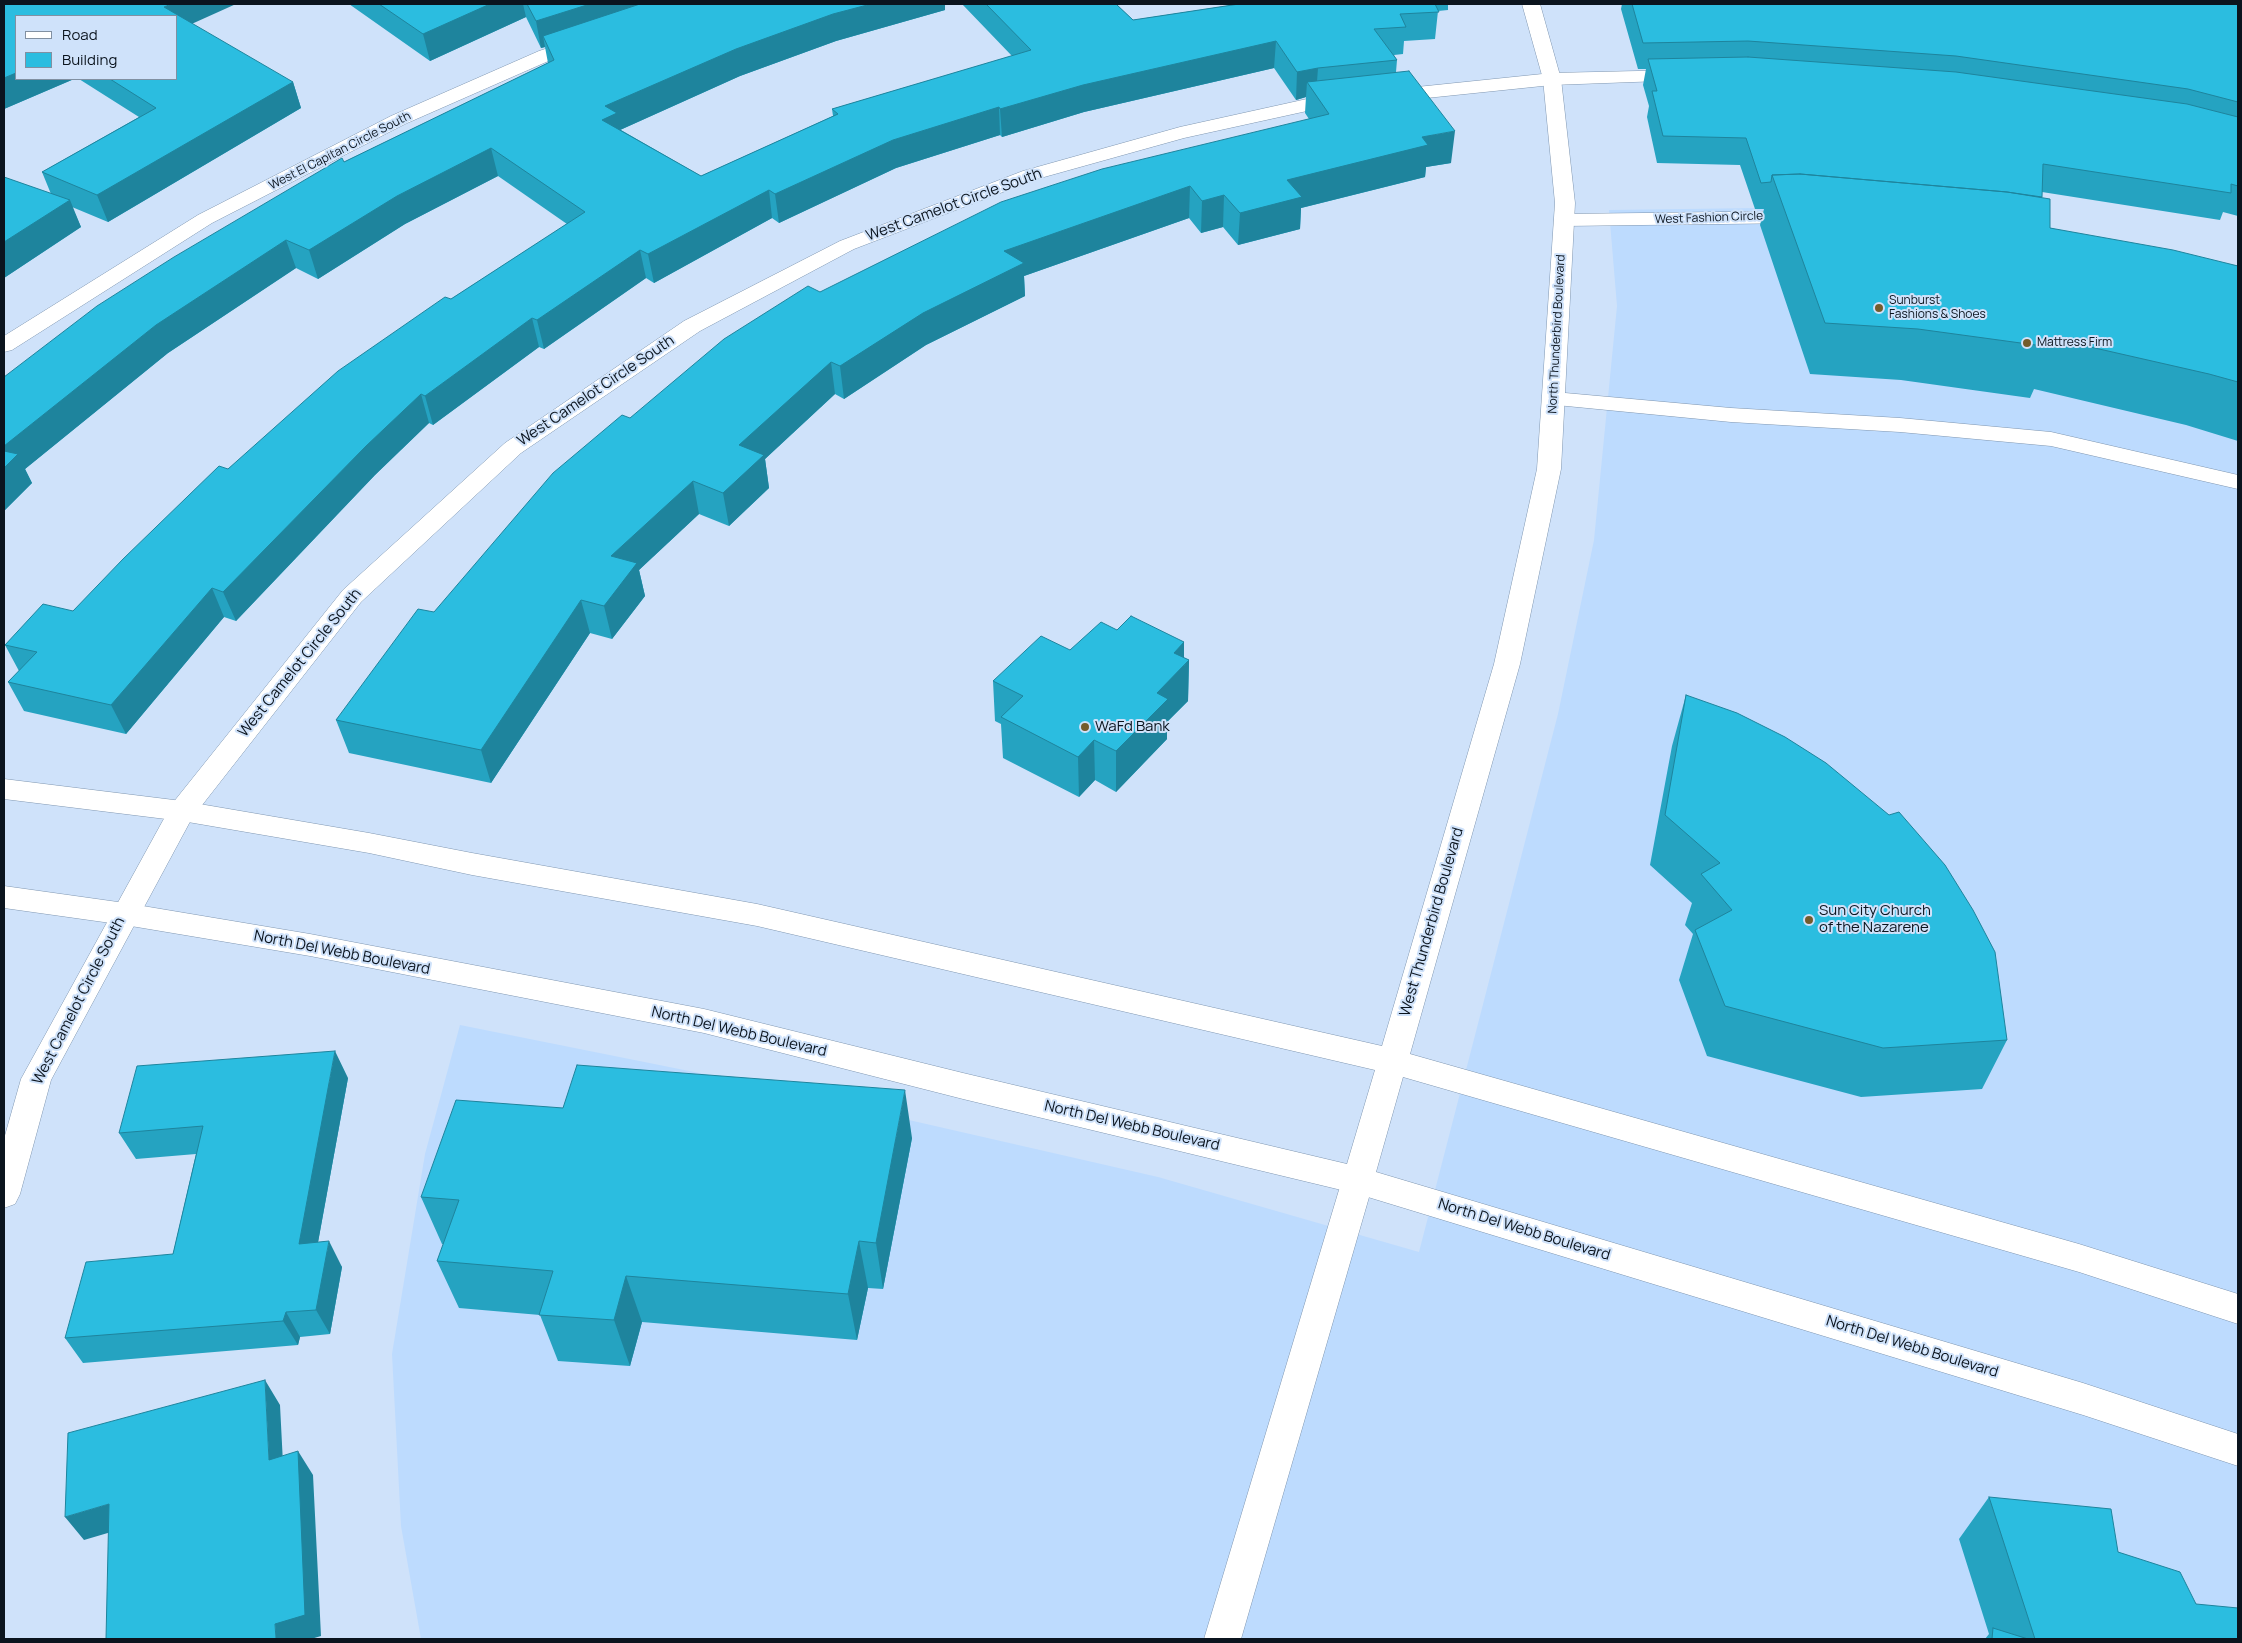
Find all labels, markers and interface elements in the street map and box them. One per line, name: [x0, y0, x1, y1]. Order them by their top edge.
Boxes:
legend: [15, 15, 178, 80]
text: Road: [62, 24, 98, 45]
text: Building: [62, 49, 117, 70]
street label: West El Capitan Circle South: [267, 109, 413, 193]
street label: West Camelot Circle South: [864, 165, 1044, 245]
street label: West Fashion Circle: [1655, 209, 1763, 227]
street label: North Thunderbird Boulevard: [1546, 254, 1568, 414]
place label: Sunburst Fashions & Shoes: [1889, 294, 1986, 322]
marker: Sunburst Fashions & Shoes: [1873, 302, 1885, 314]
street label: West Camelot Circle South: [514, 332, 678, 450]
place label: Mattress Firm: [2037, 336, 2112, 350]
marker: Mattress Firm: [2021, 337, 2033, 349]
street label: West Camelot Circle South: [235, 585, 365, 741]
place label: WaFd Bank: [1095, 718, 1170, 736]
marker: WaFd Bank: [1079, 721, 1091, 733]
street label: West Thunderbird Boulevard: [1396, 826, 1468, 1018]
place label: Sun City Church of the Nazarene: [1819, 902, 1931, 937]
street label: West Camelot Circle South: [29, 914, 129, 1088]
marker: Sun City Church of the Nazarene: [1803, 914, 1815, 926]
street label: North Del Webb Boulevard: [252, 927, 432, 979]
street label: North Del Webb Boulevard: [650, 1003, 828, 1061]
street label: North Del Webb Boulevard: [1043, 1097, 1221, 1155]
street label: North Del Webb Boulevard: [1436, 1195, 1612, 1265]
street label: North Del Webb Boulevard: [1824, 1312, 2000, 1382]

